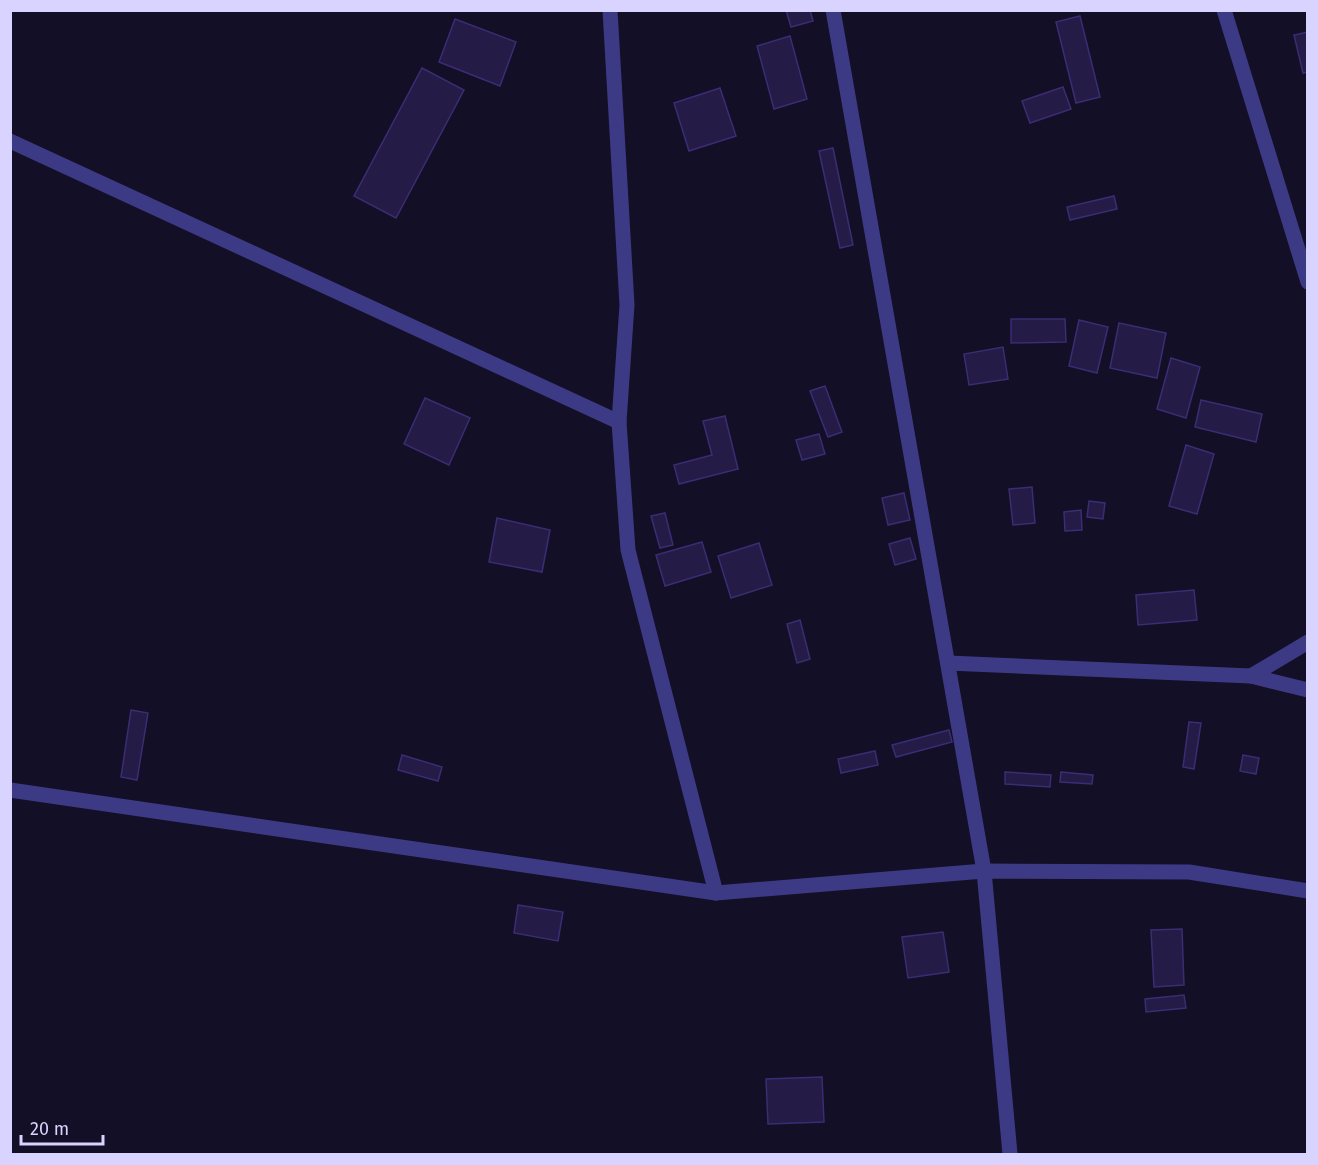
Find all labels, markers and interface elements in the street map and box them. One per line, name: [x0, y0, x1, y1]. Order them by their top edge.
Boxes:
scale bar: [21, 1108, 104, 1146]
text: 20 m: [30, 1118, 69, 1140]

